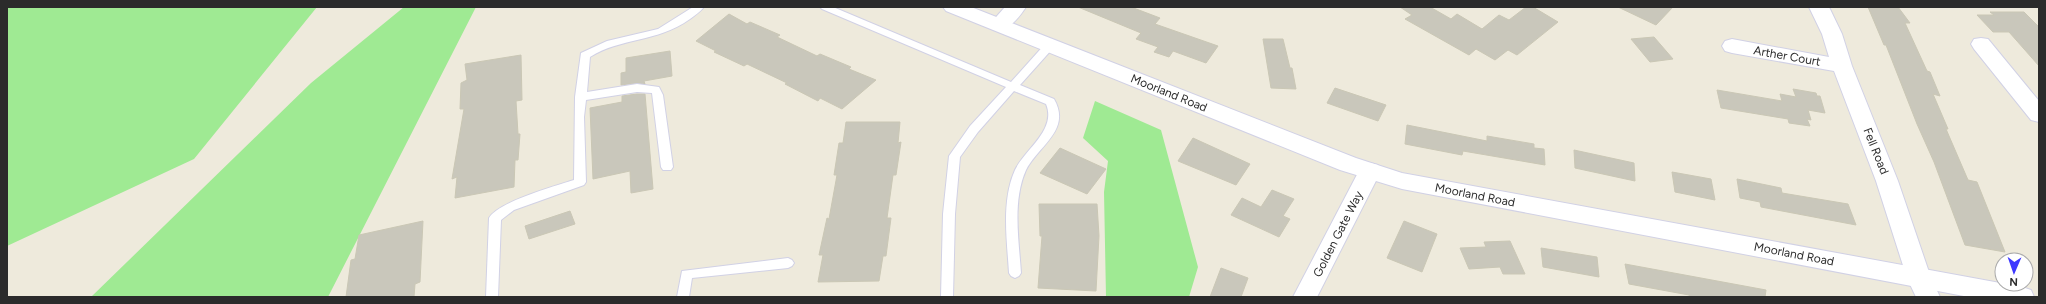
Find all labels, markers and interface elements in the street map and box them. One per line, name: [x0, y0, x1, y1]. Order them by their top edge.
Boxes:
street label: Arther Court: [1752, 43, 1822, 69]
street label: Moorland Road: [1129, 71, 1209, 115]
street label: Fell Road: [1860, 126, 1892, 176]
street label: Moorland Road: [1434, 180, 1516, 210]
street label: Golden Gate Way: [1310, 188, 1366, 279]
street label: Moorland Road: [1753, 239, 1835, 269]
north arrow: [1994, 252, 2034, 292]
text: N: [2009, 275, 2018, 288]

